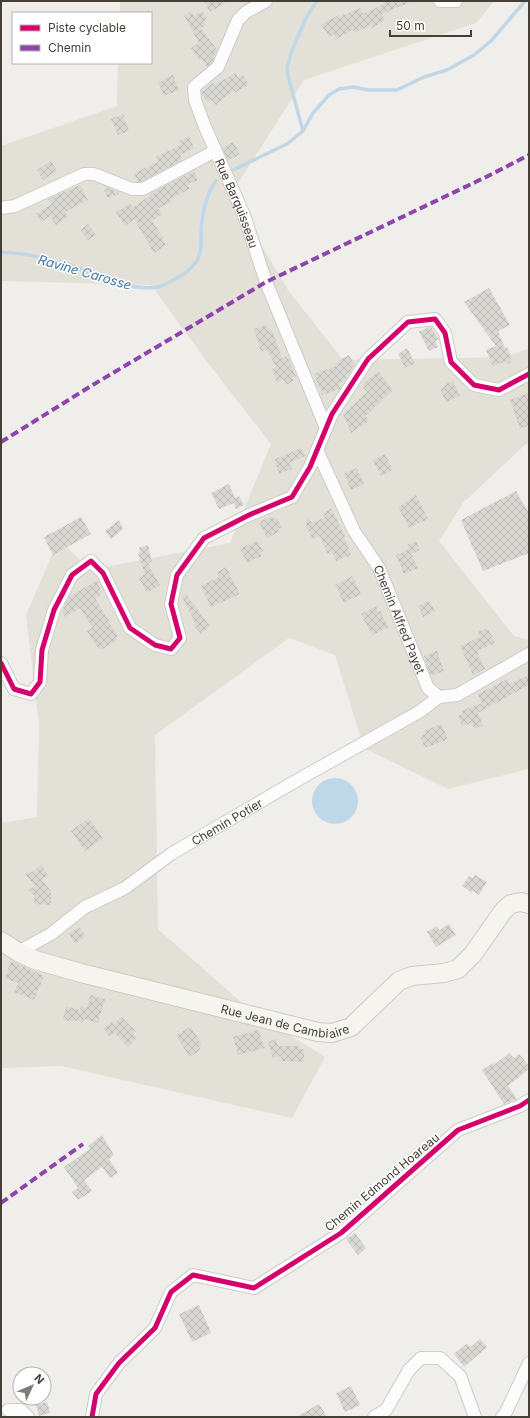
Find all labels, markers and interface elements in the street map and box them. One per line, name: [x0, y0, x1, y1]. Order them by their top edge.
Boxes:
legend: [12, 12, 152, 64]
scale bar: [390, 12, 471, 38]
text: 50 m: [396, 18, 425, 33]
text: Piste cyclable: [48, 20, 126, 35]
text: Chemin: [48, 40, 91, 55]
street label: Rue Barquisseau: [212, 156, 262, 250]
water label: Ravine Carosse: [36, 251, 134, 293]
street label: Chemin Alfred Payet: [371, 563, 429, 676]
street label: Chemin Potier: [188, 795, 265, 848]
street label: Rue Jean de Cambiaire: [219, 1001, 351, 1041]
street label: Chemin Edmond Hoareau: [322, 1130, 442, 1234]
north arrow: [12, 1366, 52, 1406]
text: N: [31, 1371, 47, 1387]

